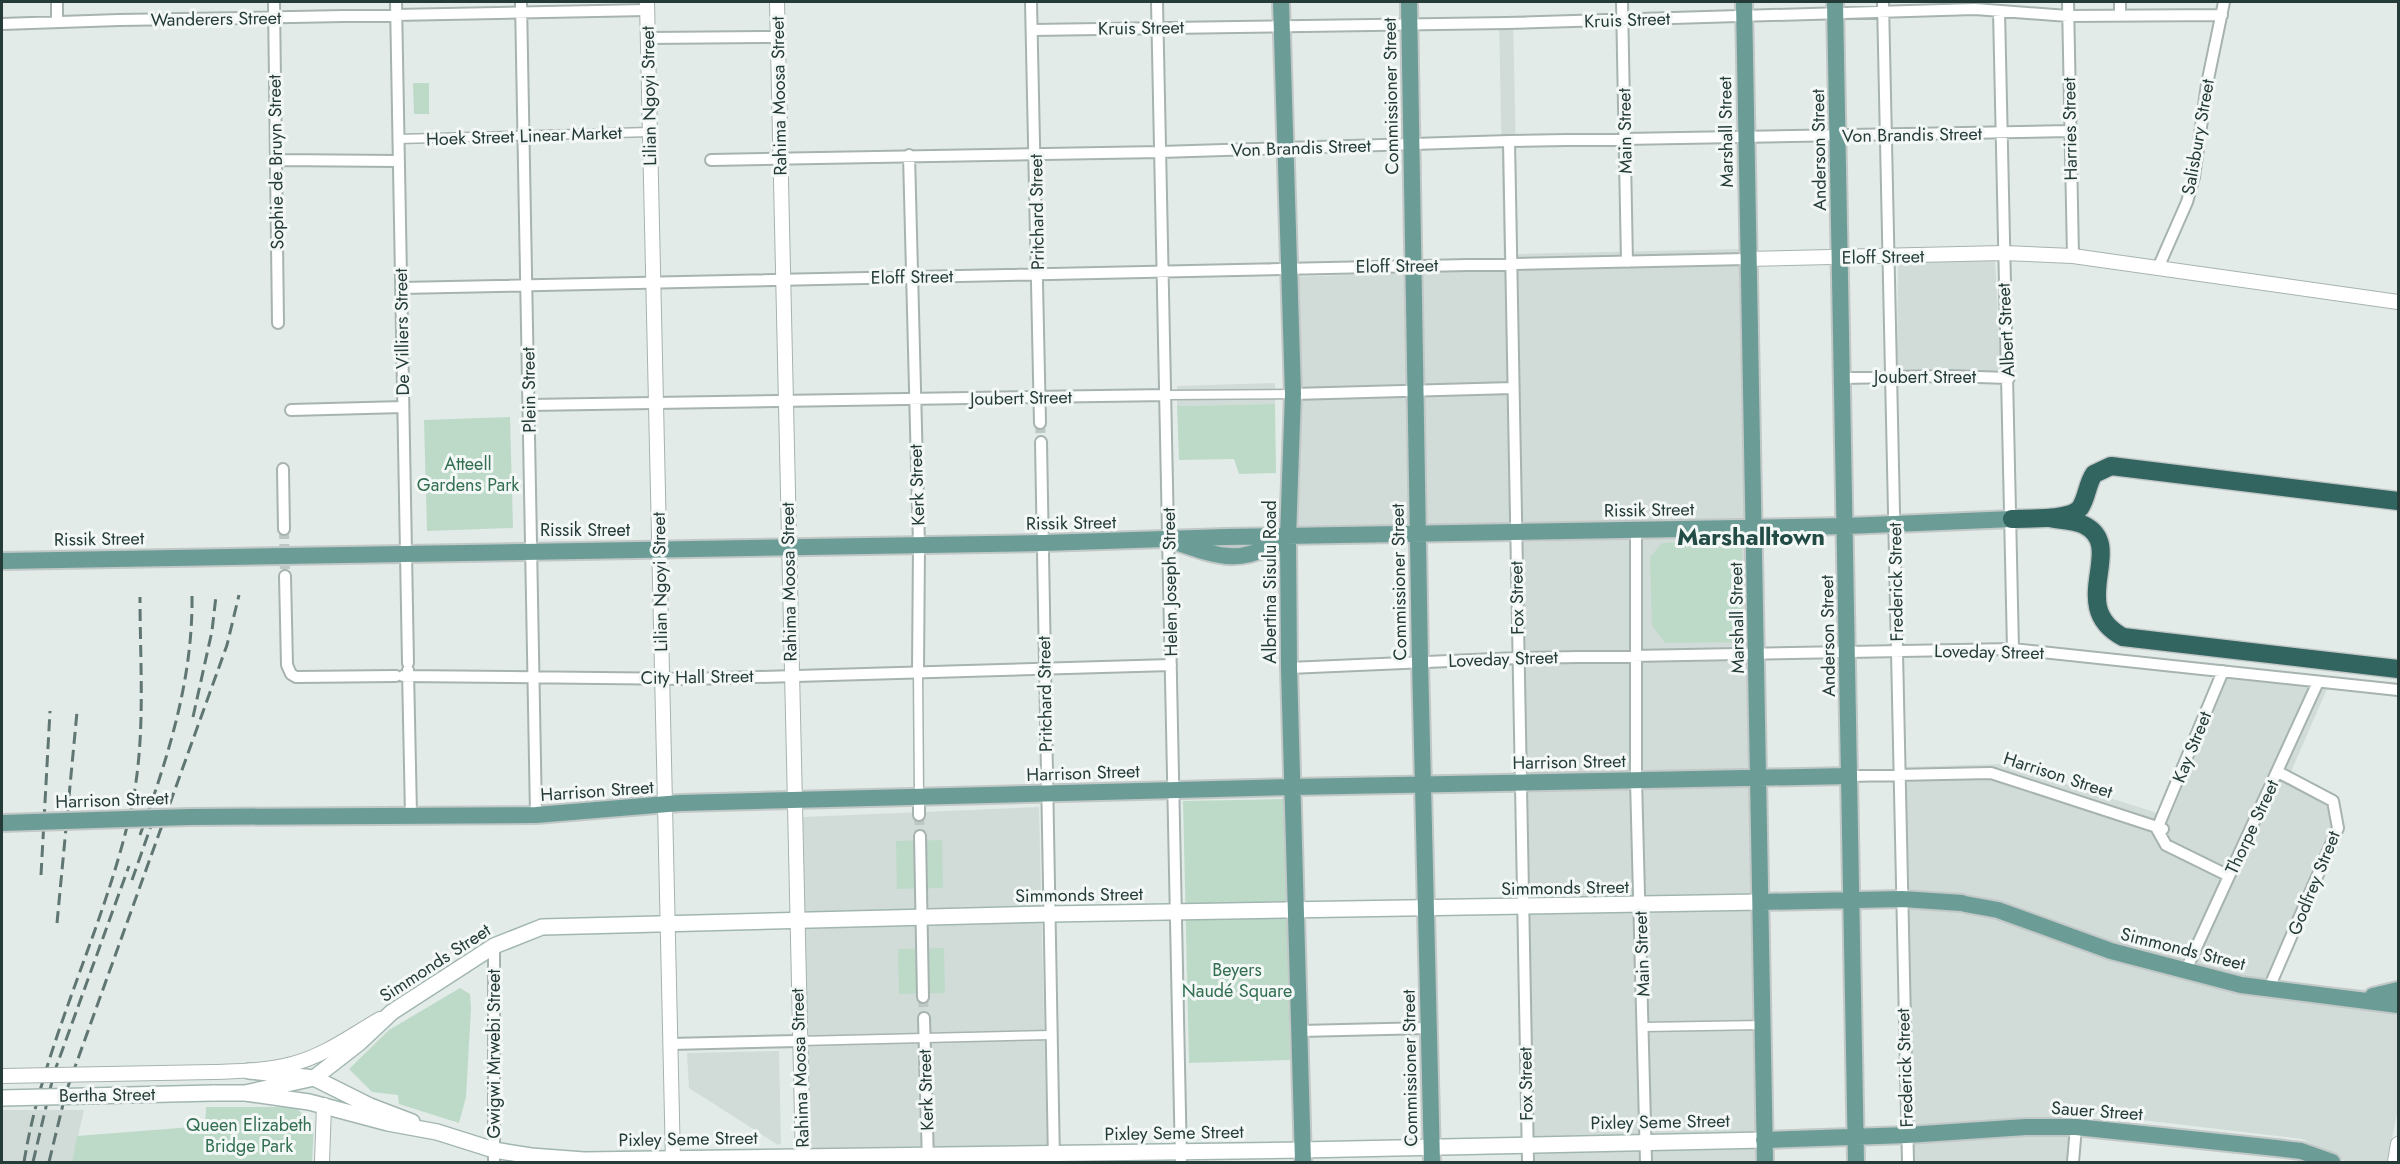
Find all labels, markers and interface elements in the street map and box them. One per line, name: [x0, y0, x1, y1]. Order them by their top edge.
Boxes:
street label: Wanderers Street: [150, 5, 282, 33]
street label: Kruis Street: [1584, 5, 1671, 34]
street label: Kruis Street: [1098, 14, 1185, 42]
street label: Rahima Moosa Street: [765, 15, 793, 176]
street label: Commissioner Street: [1377, 17, 1405, 175]
street label: Lilian Ngoyi Street: [635, 25, 663, 166]
street label: Sophie de Bruyn Street: [261, 74, 291, 250]
street label: Marshall Street: [1712, 75, 1740, 188]
street label: Harries Street: [2056, 76, 2084, 181]
street label: Salisbury Street: [2175, 76, 2221, 197]
street label: Main Street: [1611, 87, 1639, 174]
street label: Anderson Street: [1805, 88, 1833, 211]
street label: Hoek Street Linear Market: [426, 120, 623, 152]
street label: Von Brandis Street: [1842, 121, 1983, 149]
street label: Von Brandis Street: [1231, 133, 1372, 163]
street label: Pritchard Street: [1023, 153, 1051, 270]
street label: Eloff Street: [1842, 243, 1925, 271]
street label: Eloff Street: [1356, 252, 1439, 280]
street label: Eloff Street: [871, 263, 954, 291]
street label: De Villiers Street: [388, 267, 416, 396]
street label: Albert Street: [1991, 282, 2021, 378]
street label: Plein Street: [515, 346, 543, 433]
street label: Joubert Street: [1872, 364, 1977, 390]
street label: Joubert Street: [968, 384, 1073, 412]
street label: Kerk Street: [903, 443, 931, 526]
park label: Atteell Gardens Park: [417, 451, 519, 498]
street label: Rissik Street: [1604, 496, 1695, 524]
street label: Albertina Sisulu Road: [1257, 500, 1283, 664]
street label: Rahima Moosa Street: [775, 501, 803, 662]
street label: Commissioner Street: [1385, 503, 1413, 661]
street label: Helen Joseph Street: [1156, 507, 1184, 657]
street label: Rissik Street: [1026, 509, 1117, 537]
street label: Lilian Ngoyi Street: [646, 511, 674, 652]
street label: Rissik Street: [540, 517, 631, 543]
district label: Marshalltown: [1677, 519, 1825, 554]
street label: Frederick Street: [1882, 522, 1910, 642]
street label: Rissik Street: [54, 525, 145, 553]
street label: Fox Street: [1503, 560, 1531, 635]
street label: Marshall Street: [1723, 561, 1751, 674]
street label: Anderson Street: [1814, 574, 1842, 697]
street label: Pritchard Street: [1031, 635, 1059, 752]
street label: Loveday Street: [1934, 638, 2045, 666]
street label: Loveday Street: [1448, 644, 1559, 674]
street label: City Hall Street: [640, 663, 754, 691]
street label: Kay Street: [2166, 707, 2218, 787]
street label: Harrison Street: [2000, 745, 2117, 805]
street label: Harrison Street: [1512, 748, 1627, 776]
street label: Harrison Street: [1026, 758, 1141, 788]
street label: Harrison Street: [540, 774, 655, 808]
street label: Thorpe Street: [2219, 775, 2286, 879]
street label: Harrison Street: [55, 785, 170, 815]
street label: Godfrey Street: [2281, 826, 2347, 939]
street label: Simmonds Street: [1501, 874, 1630, 902]
street label: Simmonds Street: [1015, 881, 1144, 909]
street label: Main Street: [1627, 910, 1656, 997]
street label: Simmonds Street: [374, 917, 496, 1009]
street label: Simmonds Street: [2118, 921, 2249, 977]
park label: Beyers Naudé Square: [1182, 957, 1292, 1004]
street label: Gwigwi Mrwebi Street: [481, 969, 507, 1139]
street label: Rahima Moosa Street: [784, 987, 816, 1148]
street label: Commissioner Street: [1396, 989, 1424, 1147]
street label: Frederick Street: [1890, 1007, 1920, 1128]
street label: Fox Street: [1512, 1046, 1540, 1121]
street label: Kerk Street: [912, 1048, 940, 1131]
street label: Bertha Street: [59, 1081, 156, 1109]
street label: Sauer Street: [2050, 1095, 2144, 1127]
street label: Pixley Seme Street: [1590, 1108, 1731, 1136]
park label: Queen Elizabeth Bridge Park: [186, 1112, 312, 1159]
street label: Pixley Seme Street: [1104, 1119, 1245, 1147]
street label: Pixley Seme Street: [618, 1125, 759, 1153]

